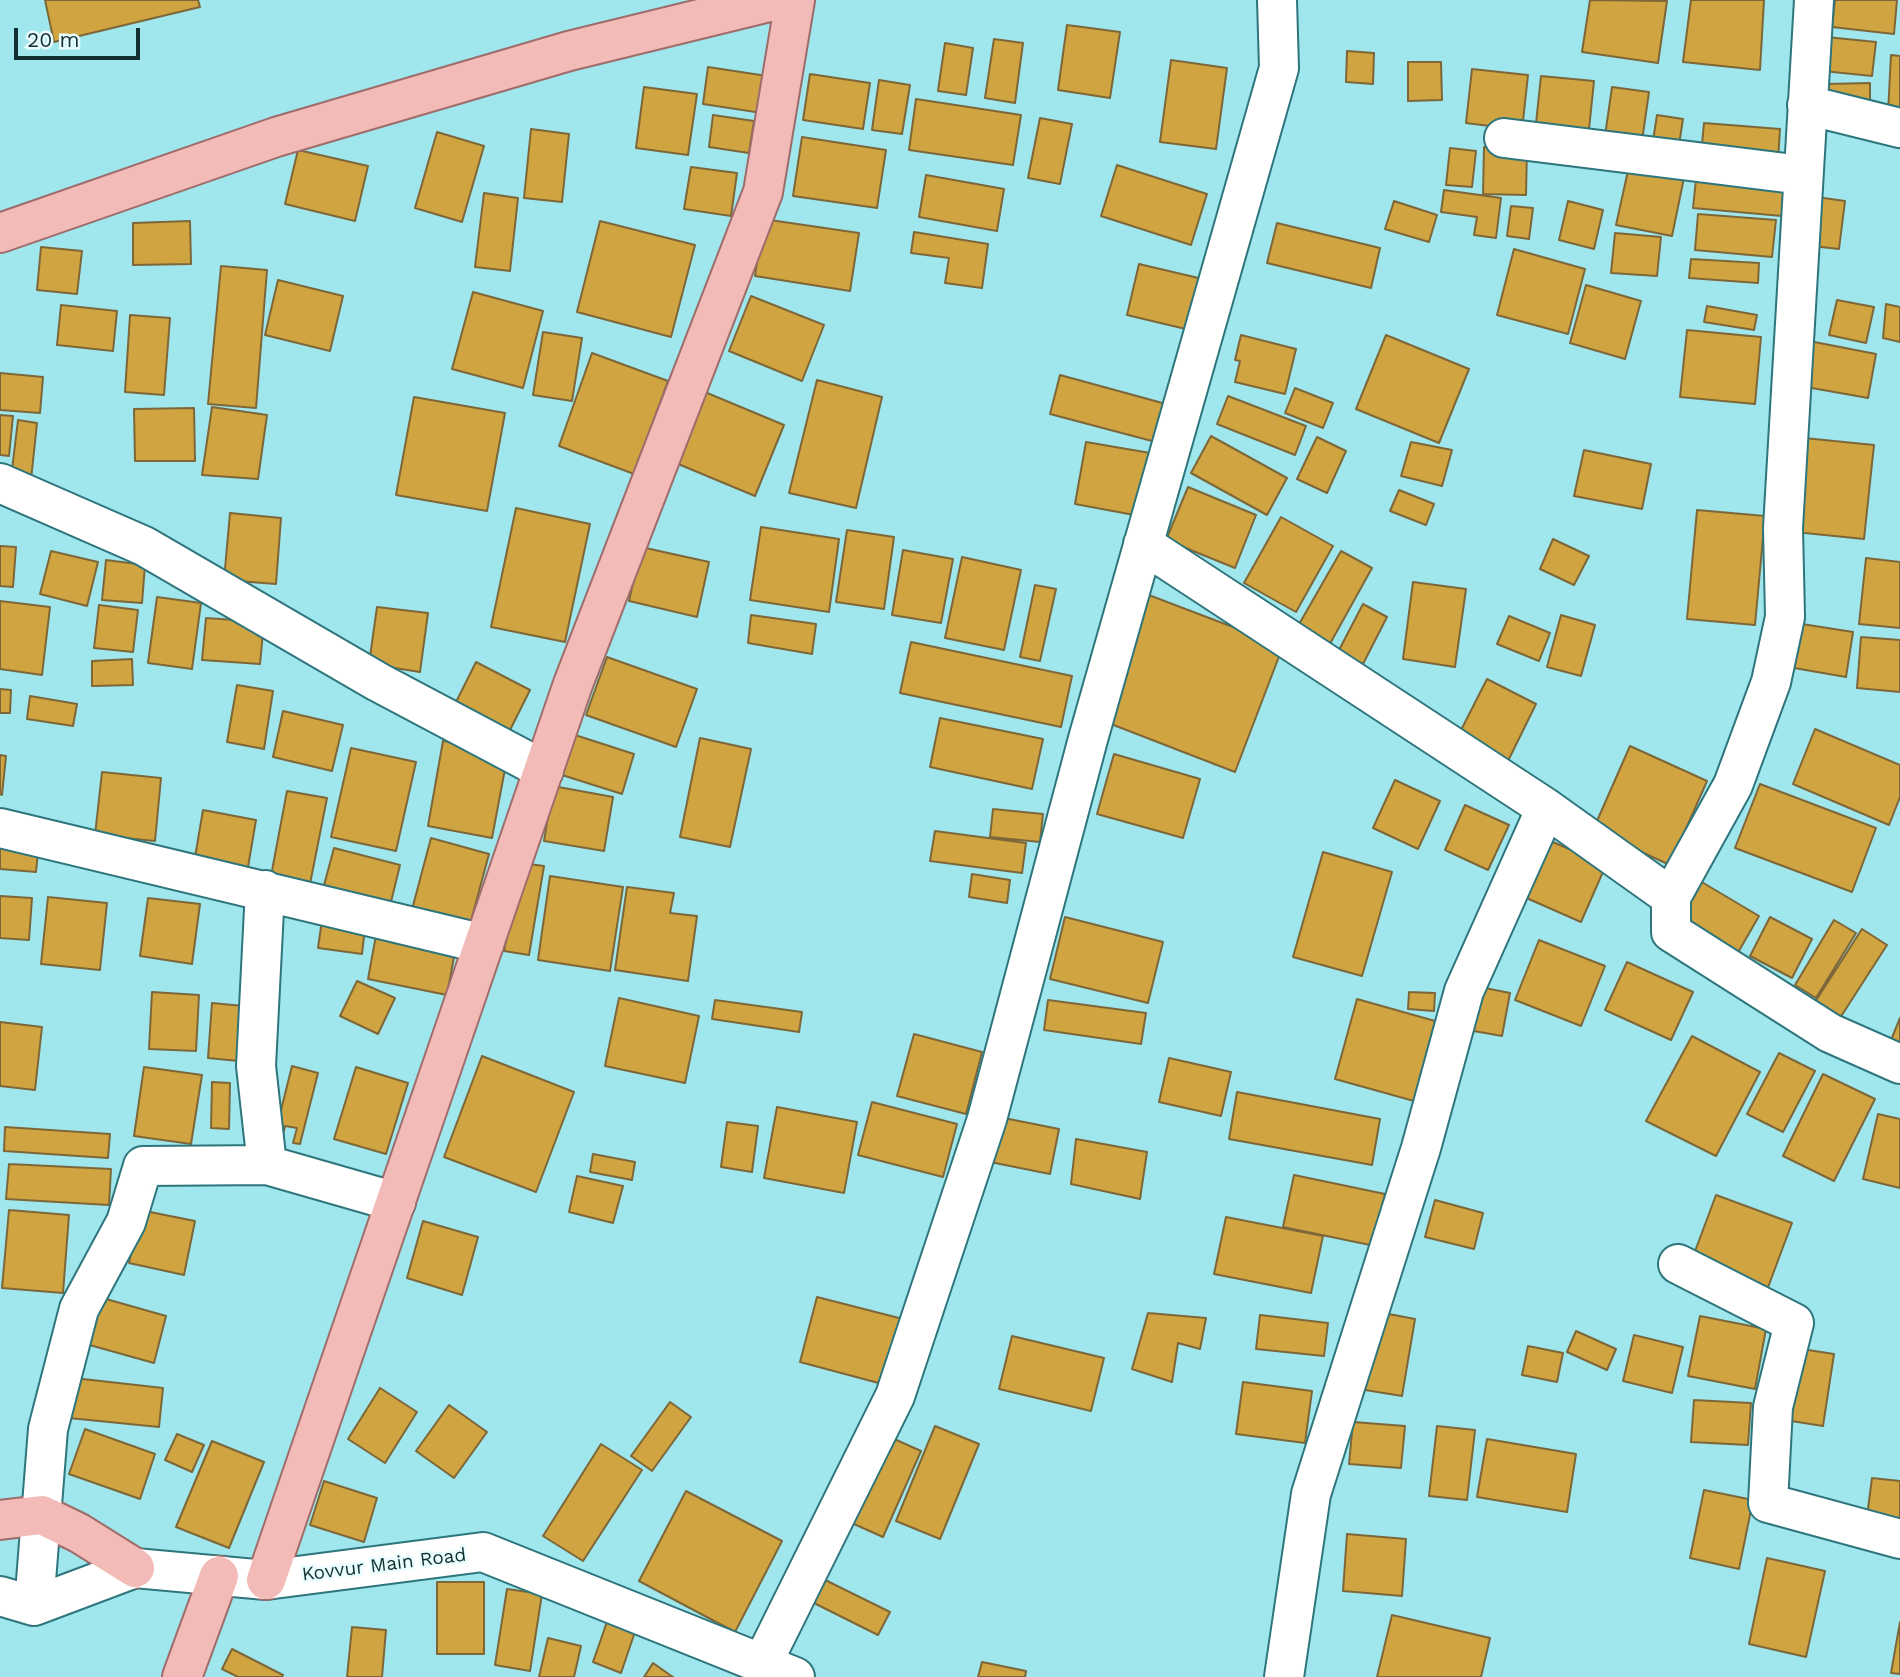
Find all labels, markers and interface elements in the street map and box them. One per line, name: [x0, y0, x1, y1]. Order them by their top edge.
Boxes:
scale bar: [18, 14, 144, 58]
text: 20 m: [27, 27, 79, 52]
street label: Kovvur Main Road: [301, 1544, 467, 1586]

